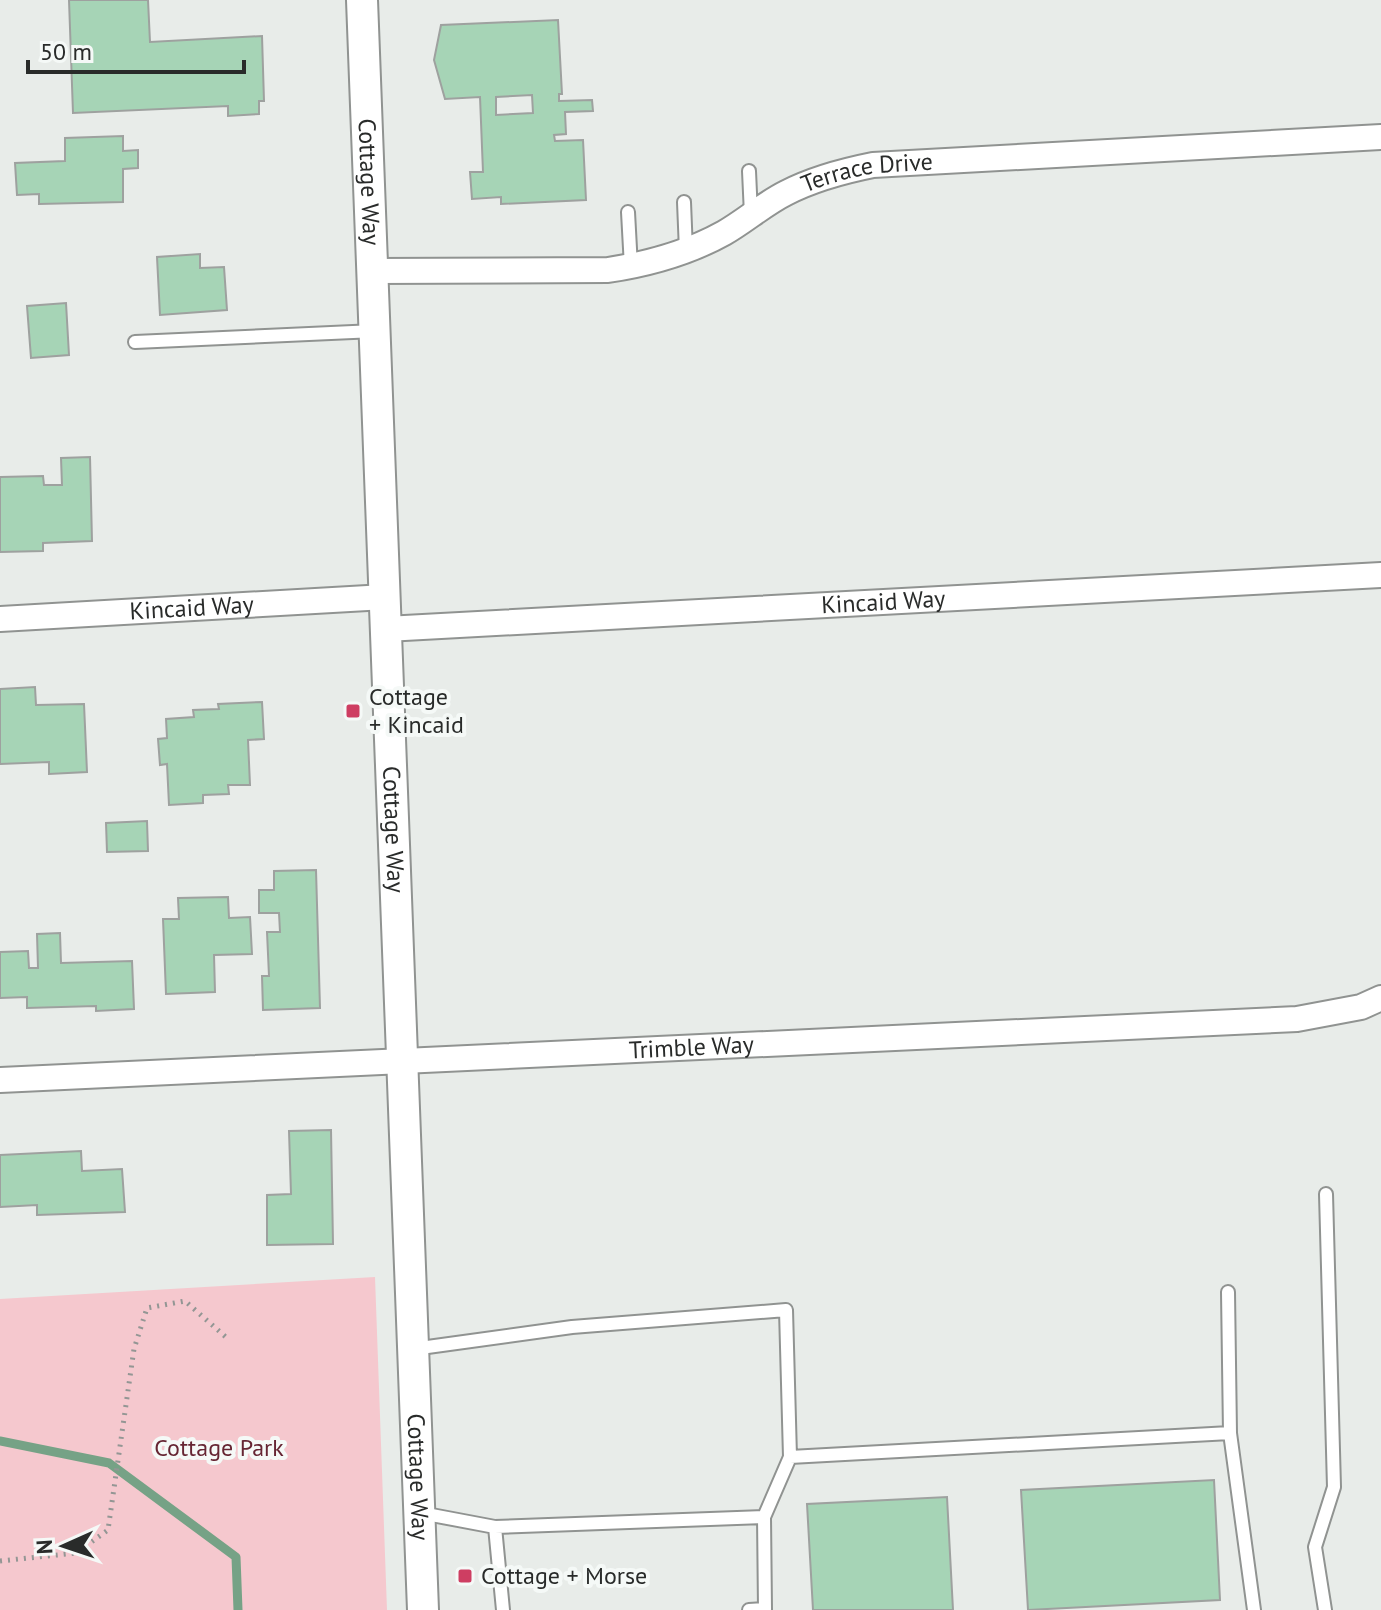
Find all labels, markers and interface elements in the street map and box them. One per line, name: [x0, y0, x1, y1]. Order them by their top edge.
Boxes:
scale bar: [28, 24, 244, 74]
text: 50 m: [40, 36, 92, 67]
street label: Cottage Way: [351, 118, 387, 246]
street label: Terrace Drive: [796, 146, 934, 199]
street label: Kincaid Way: [820, 583, 946, 620]
street label: Kincaid Way: [129, 589, 255, 627]
place label: Cottage + Kincaid: [369, 681, 464, 740]
marker: Cottage + Kincaid: [344, 702, 362, 720]
street label: Cottage Way: [376, 765, 412, 893]
street label: Trimble Way: [628, 1029, 754, 1065]
street label: Cottage Way: [401, 1413, 436, 1541]
park label: Cottage Park: [154, 1432, 284, 1463]
north arrow: [24, 1506, 104, 1586]
text: N: [30, 1539, 58, 1555]
place label: Cottage + Morse: [481, 1560, 647, 1591]
marker: Cottage + Morse: [456, 1567, 474, 1585]

